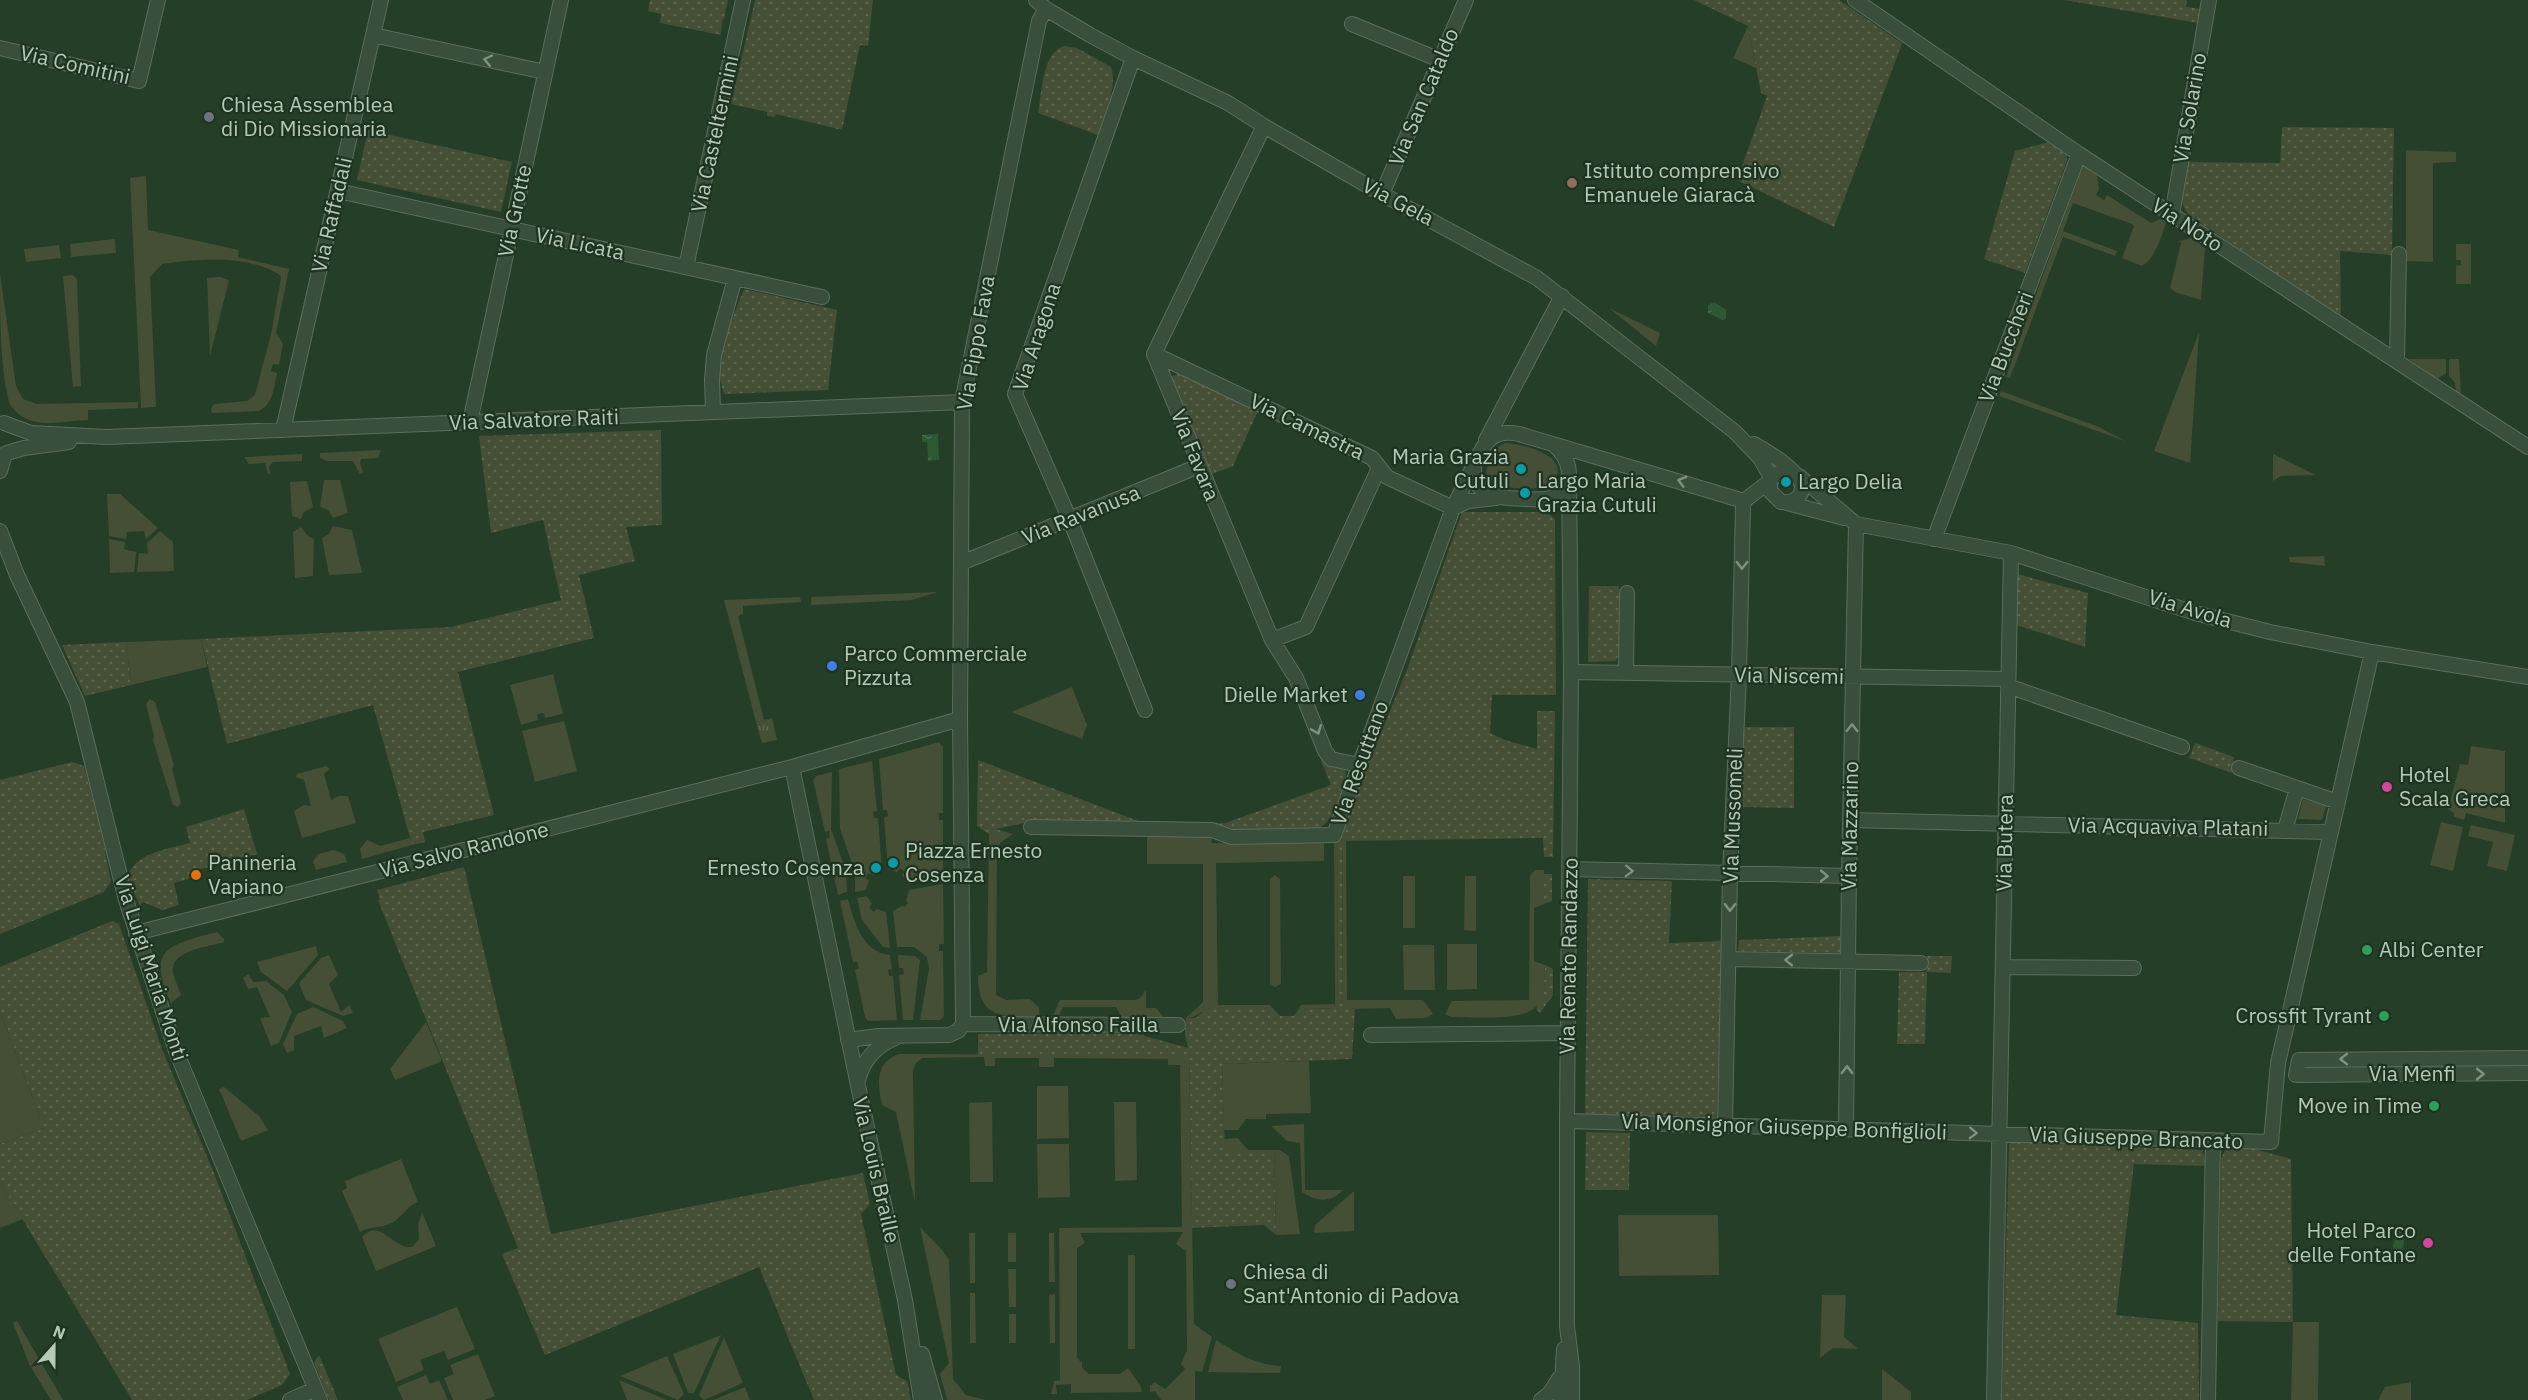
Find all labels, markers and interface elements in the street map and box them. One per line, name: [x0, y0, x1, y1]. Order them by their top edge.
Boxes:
street label: Via San Cataldo: [1381, 23, 1465, 170]
street label: Via Comitini: [17, 38, 133, 90]
street label: Via Solarino: [2166, 50, 2213, 165]
street label: Via Casteltermini: [684, 52, 744, 215]
one-way arrow: [483, 54, 493, 67]
place label: Chiesa Assemblea di Dio Missionaria: [221, 90, 393, 142]
marker: Chiesa Assemblea di Dio Missionaria: [202, 110, 216, 124]
street label: Via Raffadali: [304, 154, 358, 275]
place label: Istituto comprensivo Emanuele Giaracà: [1584, 156, 1780, 208]
street label: Via Grotte: [491, 162, 538, 260]
street label: Via Gela: [1358, 171, 1439, 232]
marker: Istituto comprensivo Emanuele Giaracà: [1565, 176, 1579, 190]
street label: Via Noto: [2146, 191, 2229, 258]
street label: Via Licata: [533, 220, 627, 266]
street label: Via Pippo Fava: [949, 273, 1001, 413]
street label: Via Aragona: [1005, 279, 1067, 394]
street label: Via Buccheri: [1971, 287, 2039, 406]
street label: Via Camastra: [1245, 386, 1369, 466]
street label: Via Salvatore Raiti: [449, 402, 619, 436]
street label: Via Favara: [1165, 405, 1227, 505]
place label: Maria Grazia Cutuli: [1392, 442, 1509, 494]
marker: Maria Grazia Cutuli: [1514, 462, 1528, 476]
place label: Largo Maria Grazia Cutuli: [1537, 466, 1657, 518]
place label: Largo Delia: [1798, 467, 1902, 495]
marker: Largo Delia: [1779, 475, 1793, 489]
one-way arrow: [1677, 476, 1687, 488]
street label: Via Ravanusa: [1017, 478, 1144, 550]
marker: Largo Maria Grazia Cutuli: [1518, 486, 1532, 500]
one-way arrow: [1736, 560, 1748, 569]
street label: Via Avola: [2145, 582, 2236, 634]
place label: Parco Commerciale Pizzuta: [844, 639, 1027, 691]
marker: Parco Commerciale Pizzuta: [825, 659, 839, 673]
street label: Via Niscemi: [1734, 660, 1844, 690]
place label: Dielle Market: [1224, 680, 1348, 708]
marker: Dielle Market: [1353, 688, 1367, 702]
street label: Via Resuttano: [1324, 697, 1395, 829]
one-way arrow: [1310, 723, 1322, 734]
one-way arrow: [1846, 724, 1858, 733]
street label: Via Mussomeli: [1716, 747, 1748, 884]
place label: Hotel Scala Greca: [2399, 760, 2510, 812]
street label: Via Mazzarino: [1834, 761, 1864, 891]
marker: Hotel Scala Greca: [2380, 780, 2394, 794]
street label: Via Butera: [1989, 794, 2019, 892]
street label: Via Acquaviva Platani: [2067, 810, 2269, 842]
street label: Via Salvo Randone: [376, 814, 551, 884]
place label: Piazza Ernesto Cosenza: [905, 836, 1042, 888]
place label: Panineria Vapiano: [208, 848, 297, 900]
place label: Ernesto Cosenza: [707, 853, 864, 881]
marker: Piazza Ernesto Cosenza: [886, 856, 900, 870]
street label: Via Renato Randazzo: [1552, 857, 1584, 1055]
marker: Ernesto Cosenza: [869, 861, 883, 875]
one-way arrow: [1624, 865, 1633, 877]
marker: Panineria Vapiano: [189, 868, 203, 882]
one-way arrow: [1819, 869, 1828, 882]
street label: Via Luigi Maria Monti: [109, 871, 195, 1064]
one-way arrow: [1723, 902, 1736, 911]
place label: Albi Center: [2379, 935, 2484, 963]
marker: Albi Center: [2360, 943, 2374, 957]
one-way arrow: [1784, 954, 1793, 967]
place label: Crossfit Tyrant: [2235, 1001, 2372, 1029]
marker: Crossfit Tyrant: [2377, 1009, 2391, 1023]
street label: Via Alfonso Failla: [998, 1010, 1158, 1038]
one-way arrow: [2339, 1053, 2348, 1065]
street label: Via Menfi: [2369, 1059, 2455, 1087]
one-way arrow: [1841, 1066, 1853, 1075]
one-way arrow: [2476, 1068, 2485, 1080]
place label: Move in Time: [2297, 1091, 2422, 1119]
street label: Via Louis Braille: [847, 1094, 907, 1246]
marker: Move in Time: [2427, 1099, 2441, 1113]
street label: Via Monsignor Giuseppe Bonfiglioli: [1620, 1106, 1948, 1146]
street label: Via Giuseppe Brancato: [2029, 1119, 2243, 1155]
one-way arrow: [1968, 1126, 1977, 1139]
place label: Hotel Parco delle Fontane: [2288, 1216, 2416, 1268]
marker: Hotel Parco delle Fontane: [2421, 1236, 2435, 1250]
place label: Chiesa di Sant'Antonio di Padova: [1243, 1257, 1459, 1309]
marker: Chiesa di Sant'Antonio di Padova: [1224, 1277, 1238, 1291]
north arrow: [24, 1316, 84, 1376]
text: N: [50, 1321, 68, 1343]

